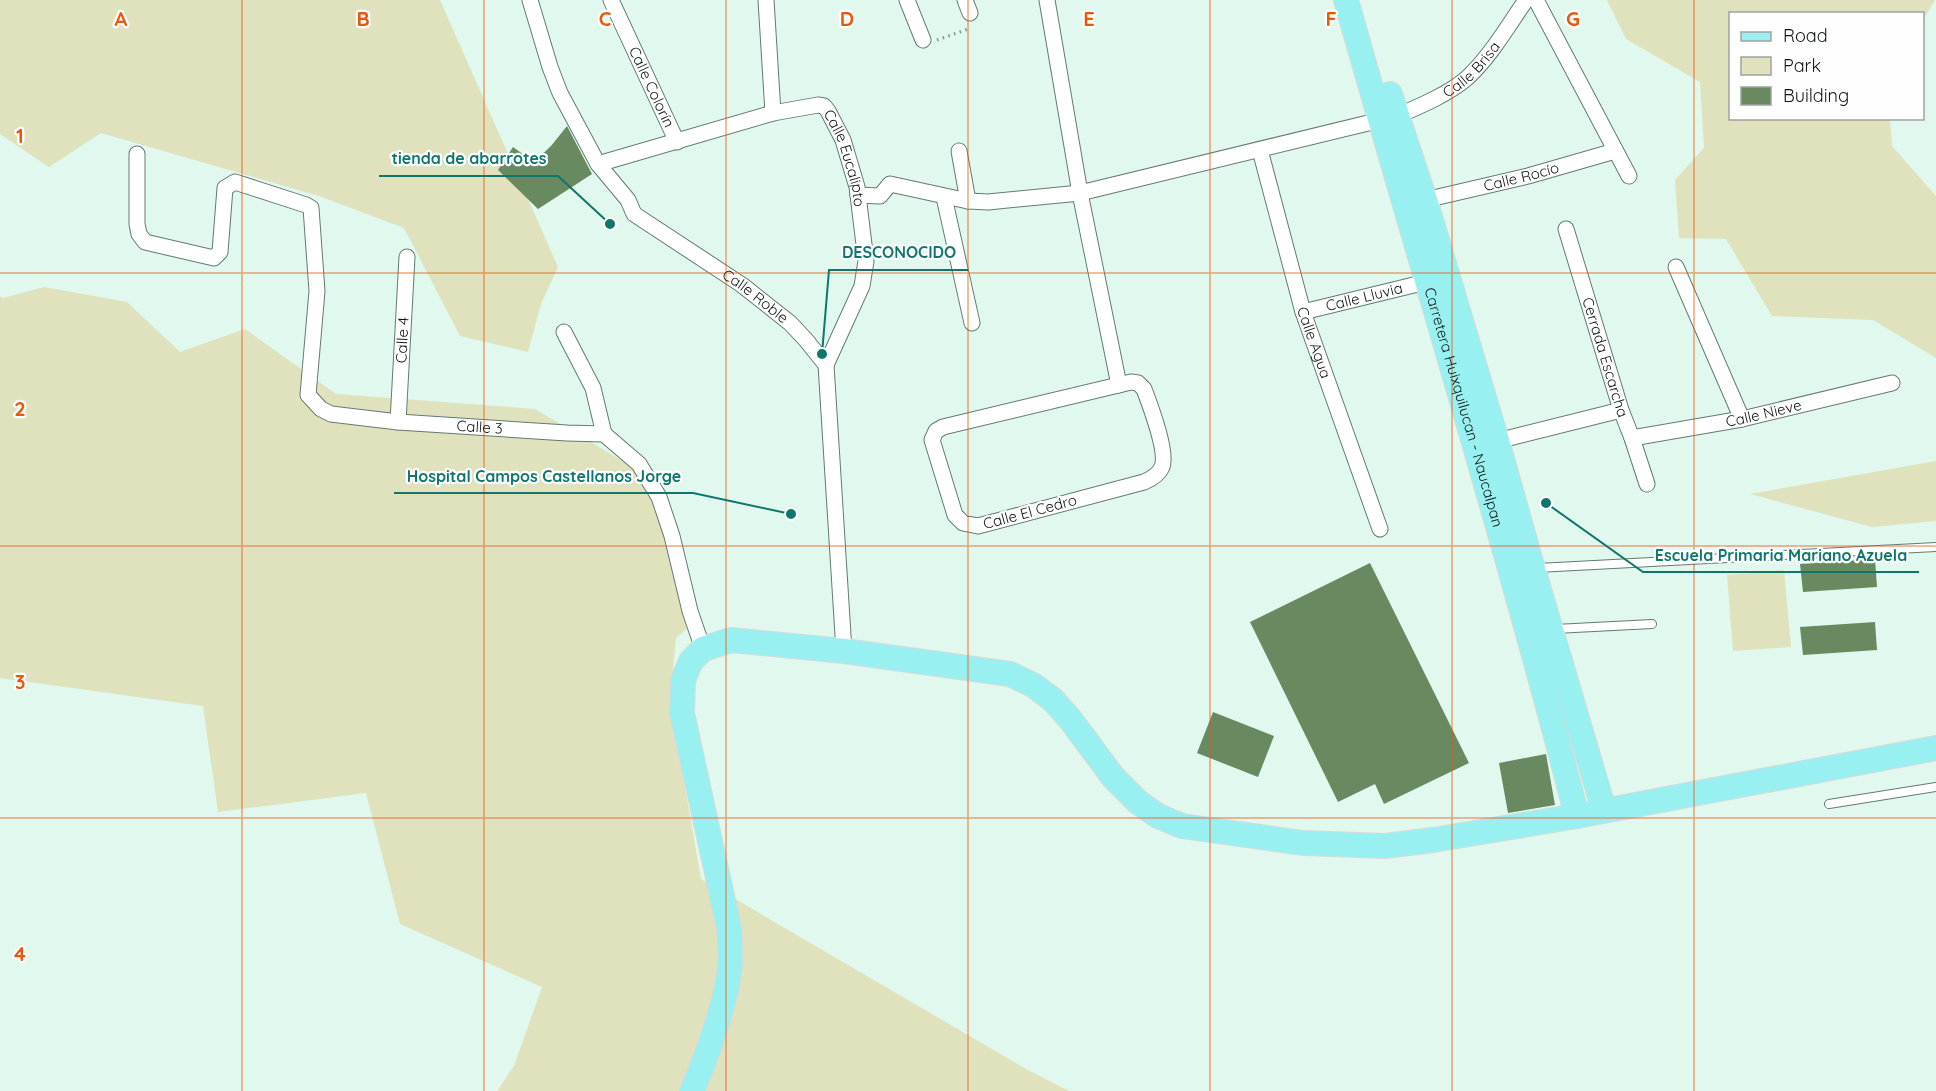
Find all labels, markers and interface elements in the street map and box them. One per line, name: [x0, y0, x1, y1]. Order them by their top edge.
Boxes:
text: A: [115, 6, 128, 31]
text: B: [356, 6, 370, 31]
text: C: [599, 6, 612, 31]
text: D: [840, 6, 854, 31]
text: E: [1083, 6, 1095, 31]
text: F: [1325, 6, 1337, 31]
text: G: [1566, 6, 1580, 31]
legend: [1729, 12, 1924, 120]
text: Road: [1783, 24, 1828, 47]
street label: Calle Brisa: [1439, 38, 1504, 101]
street label: Calle Colorín: [625, 43, 679, 130]
text: Park: [1783, 54, 1821, 77]
text: Building: [1783, 84, 1849, 107]
street label: Calle Eucalipto: [820, 106, 869, 208]
text: 1: [16, 123, 24, 148]
callout: tienda de abarrotes: [379, 142, 558, 176]
text: tienda de abarrotes: [391, 148, 547, 168]
street label: Calle Rocío: [1481, 158, 1561, 195]
callout: DESCONOCIDO: [829, 236, 968, 270]
text: DESCONOCIDO: [842, 242, 956, 262]
street label: Calle Roble: [719, 265, 792, 327]
street label: Calle Lluvia: [1324, 278, 1404, 315]
street label: Carretera Huixquilucan - Naucalpan: [1420, 285, 1508, 529]
street label: Cerrada Escarcha: [1578, 295, 1633, 420]
street label: Calle Agua: [1293, 305, 1336, 381]
street label: Calle 4: [391, 316, 413, 364]
street label: Calle Nieve: [1724, 395, 1803, 431]
text: 2: [14, 396, 26, 421]
street label: Calle 3: [456, 416, 503, 438]
callout: Hospital Campos Castellanos Jorge: [394, 459, 693, 493]
text: Hospital Campos Castellanos Jorge: [407, 466, 681, 486]
street label: Calle El Cedro: [981, 490, 1079, 533]
callout: Escuela Primaria Mariano Azuela: [1643, 538, 1919, 572]
text: Escuela Primaria Mariano Azuela: [1655, 545, 1907, 565]
text: 3: [15, 669, 25, 694]
text: 4: [14, 941, 26, 966]

